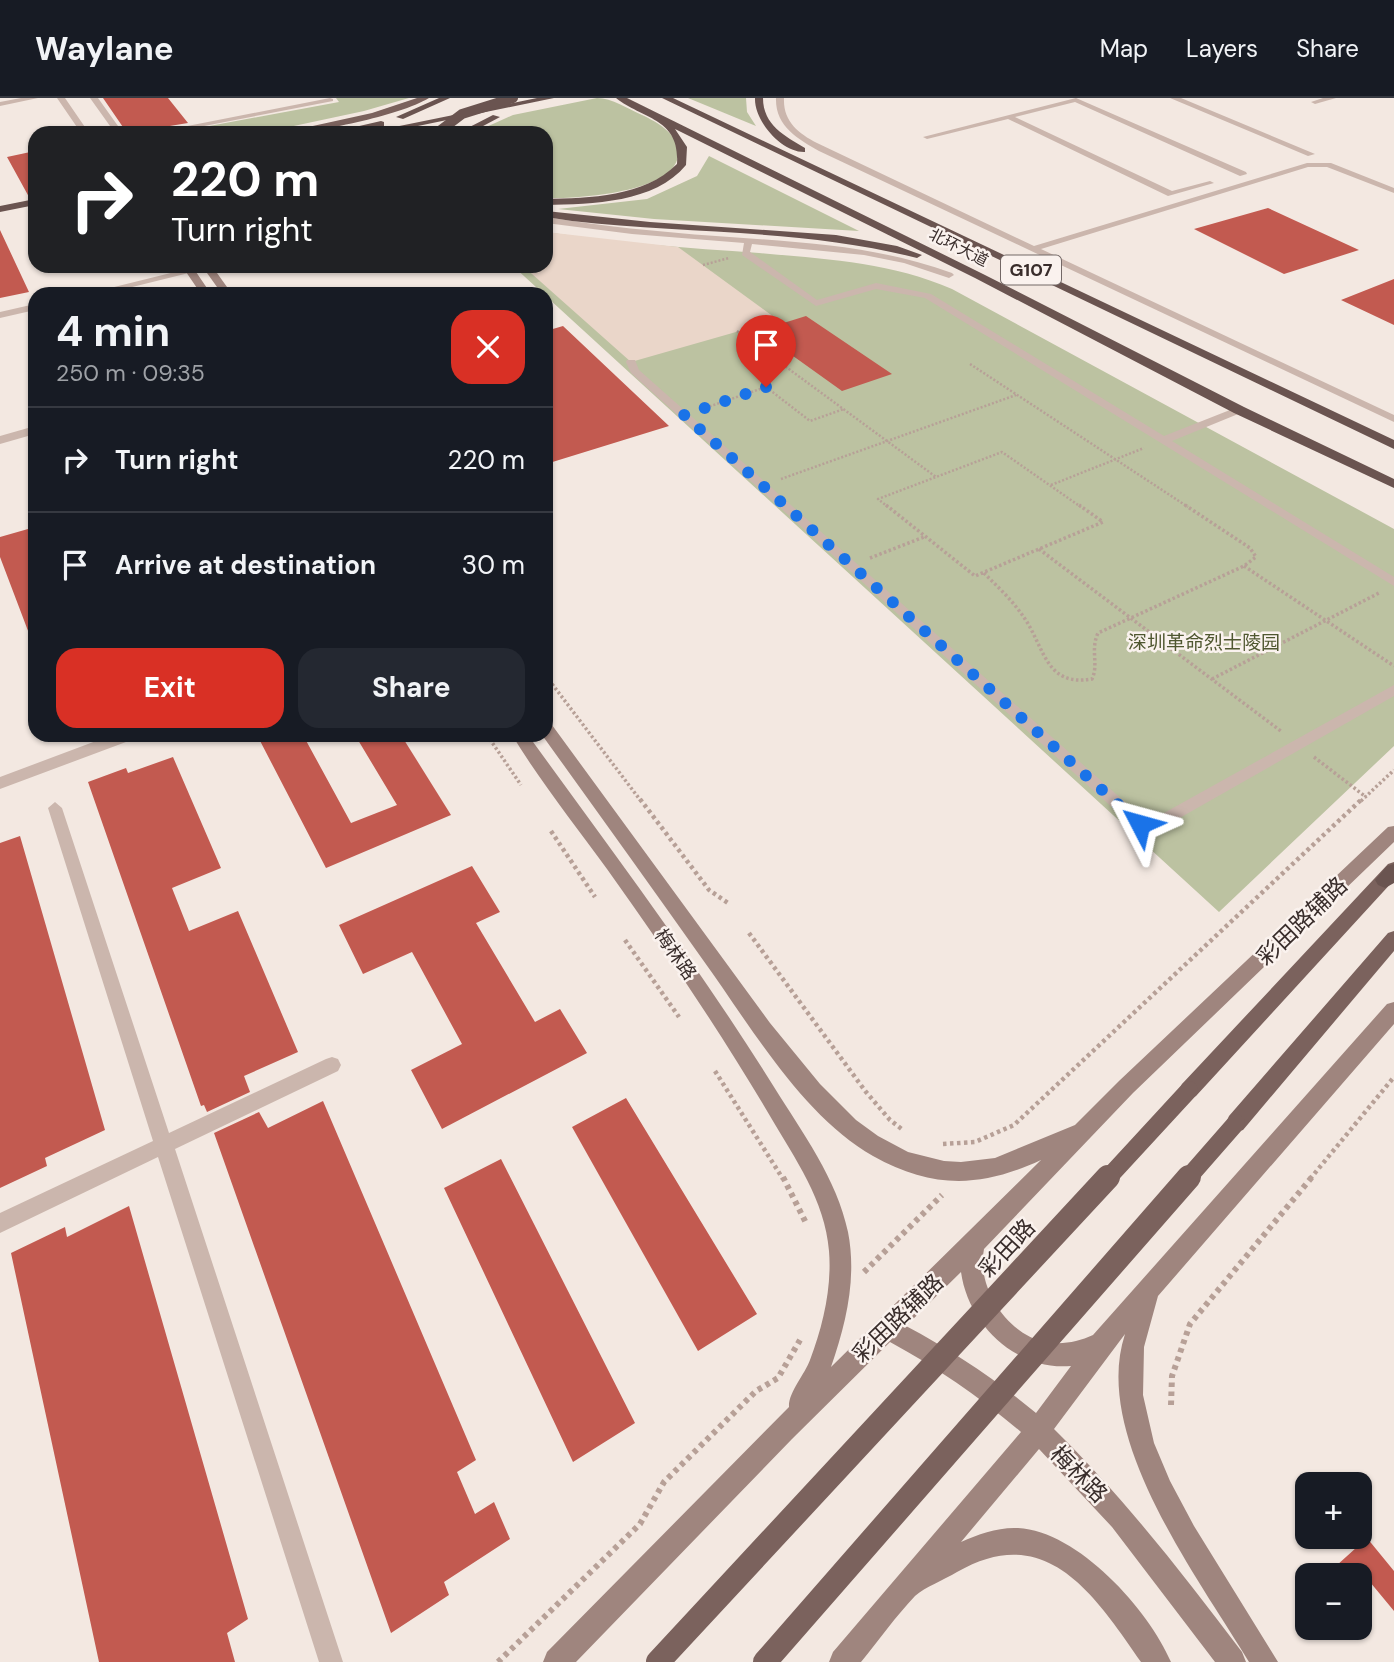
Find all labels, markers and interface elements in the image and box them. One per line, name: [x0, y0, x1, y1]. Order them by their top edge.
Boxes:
text: Waylane: [35, 27, 174, 70]
text: Map: [1100, 33, 1148, 64]
text: Layers: [1186, 33, 1258, 64]
text: Share: [1296, 33, 1359, 64]
text: 220 m: [171, 147, 319, 211]
icon: right: [56, 154, 147, 245]
text: Turn right: [171, 209, 313, 251]
street label: 北环大道: [925, 224, 992, 271]
road number: G107: [1001, 256, 1061, 285]
text: 4 min: [56, 304, 170, 359]
button: close: [451, 310, 525, 384]
pin: [736, 315, 796, 387]
icon: arrive: [747, 326, 785, 364]
text: 250 m · 09:35: [56, 358, 205, 388]
icon: right: [56, 441, 94, 479]
text: Turn right: [115, 443, 239, 477]
text: 220 m: [447, 443, 525, 477]
icon: arrive: [56, 546, 94, 584]
text: Arrive at destination: [115, 548, 376, 582]
text: 30 m: [462, 548, 525, 582]
park label: 深圳革命烈士陵园: [1128, 630, 1280, 655]
button: Exit: [56, 648, 284, 728]
button: Share: [298, 648, 525, 728]
position arrow: [1103, 787, 1177, 861]
street label: 彩田路辅路: [1250, 870, 1354, 972]
street label: 梅林路: [649, 924, 702, 985]
street label: 彩田路: [973, 1213, 1041, 1283]
street label: 彩田路辅路: [846, 1267, 950, 1369]
street label: 梅林路: [1044, 1439, 1114, 1509]
map controls: [1295, 1472, 1372, 1640]
button: +: [1295, 1472, 1372, 1549]
button: −: [1295, 1563, 1372, 1640]

